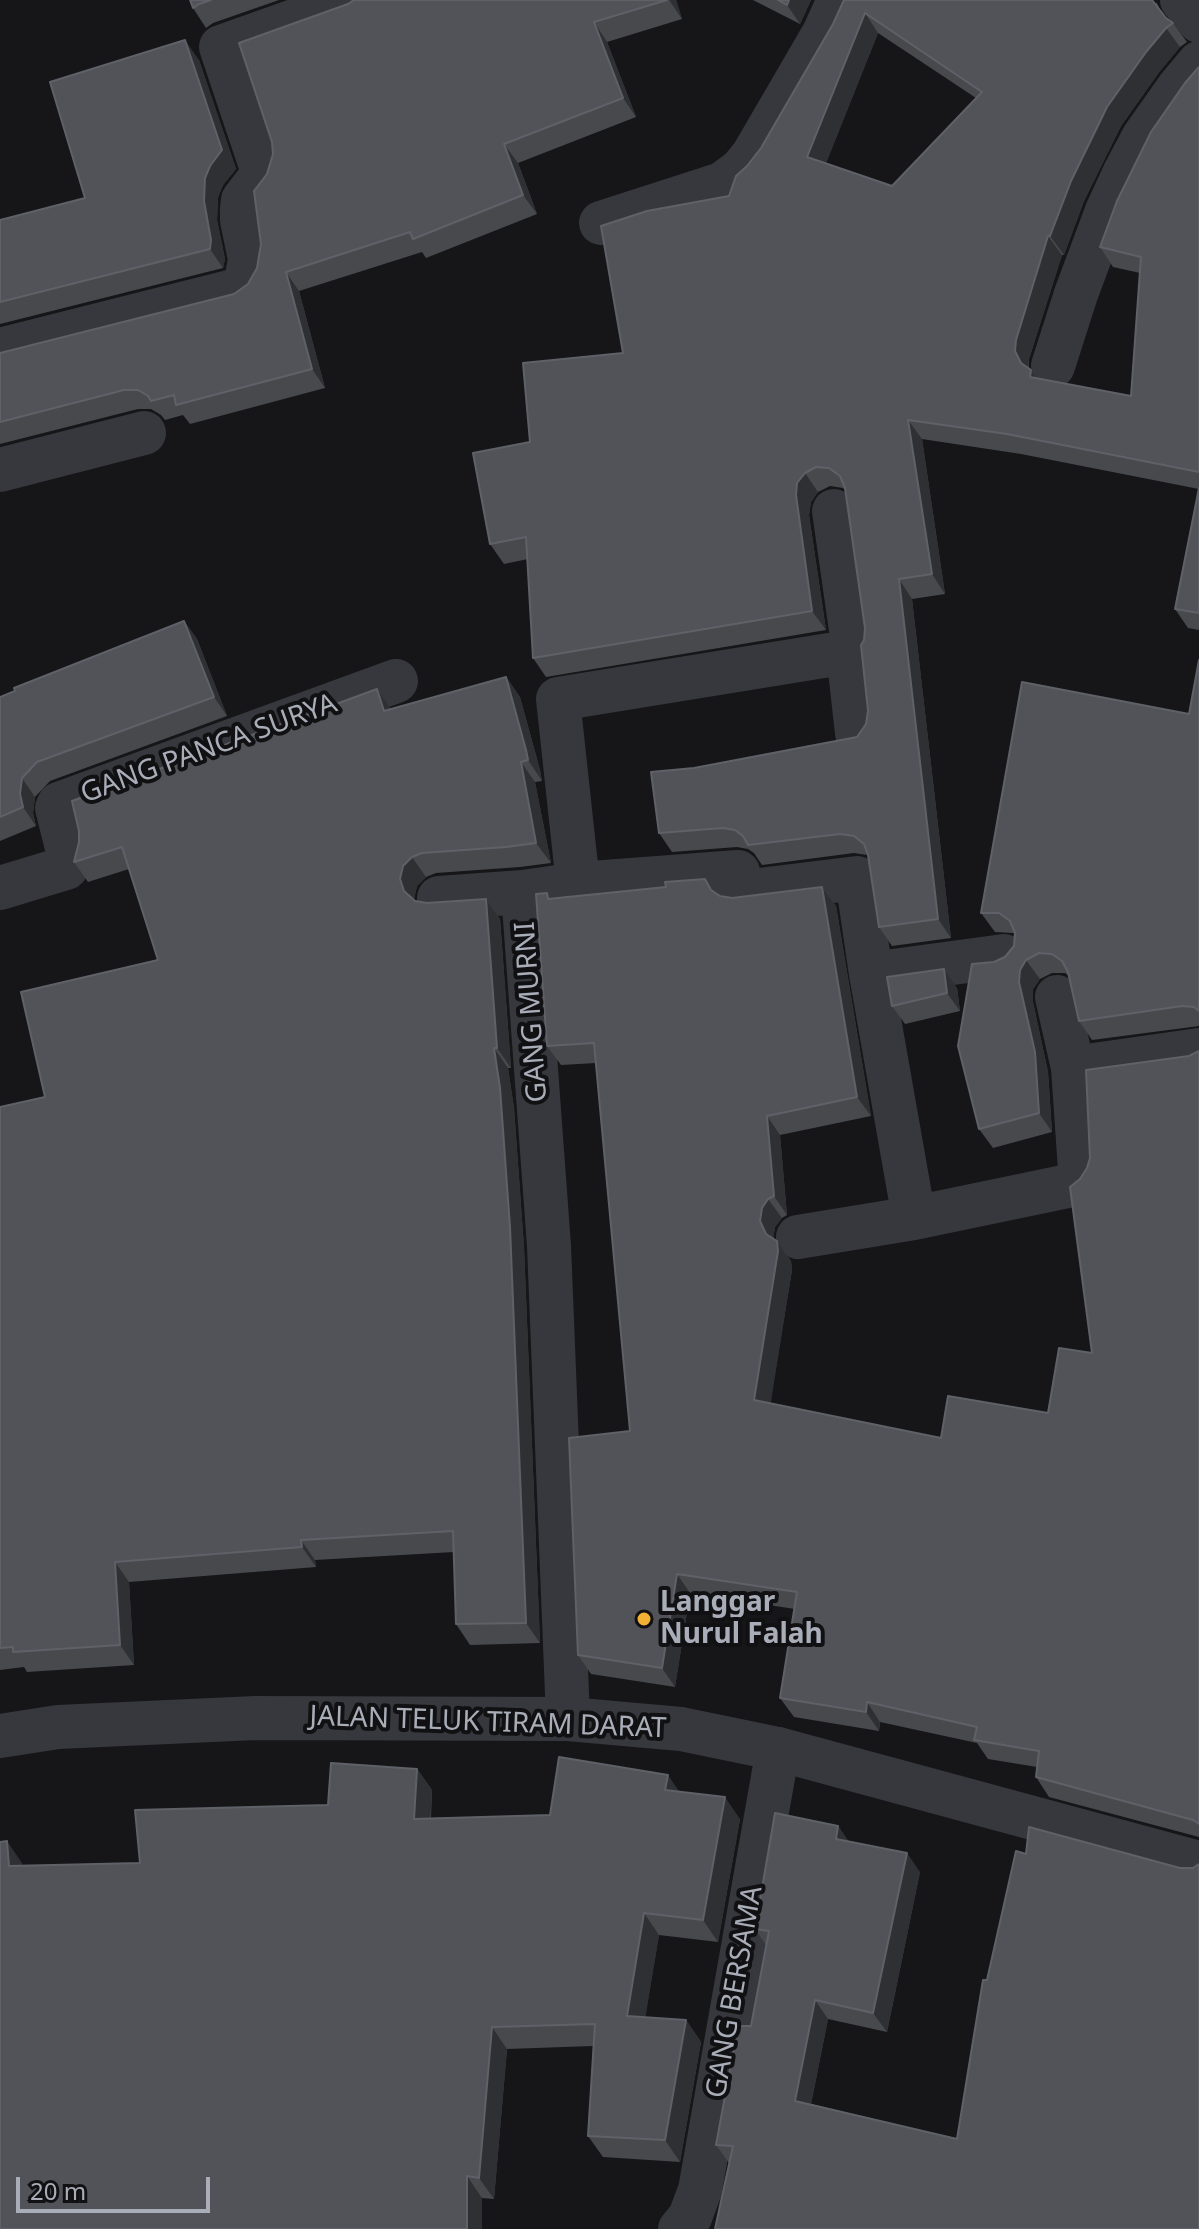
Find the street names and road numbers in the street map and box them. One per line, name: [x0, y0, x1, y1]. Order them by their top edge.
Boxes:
street label: GANG PANCA SURYA: [76, 687, 342, 811]
street label: GANG MURNI: [509, 920, 555, 1104]
street label: JALAN TELUK TIRAM DARAT: [309, 1700, 667, 1746]
street label: GANG BERSAMA: [700, 1883, 770, 2101]

